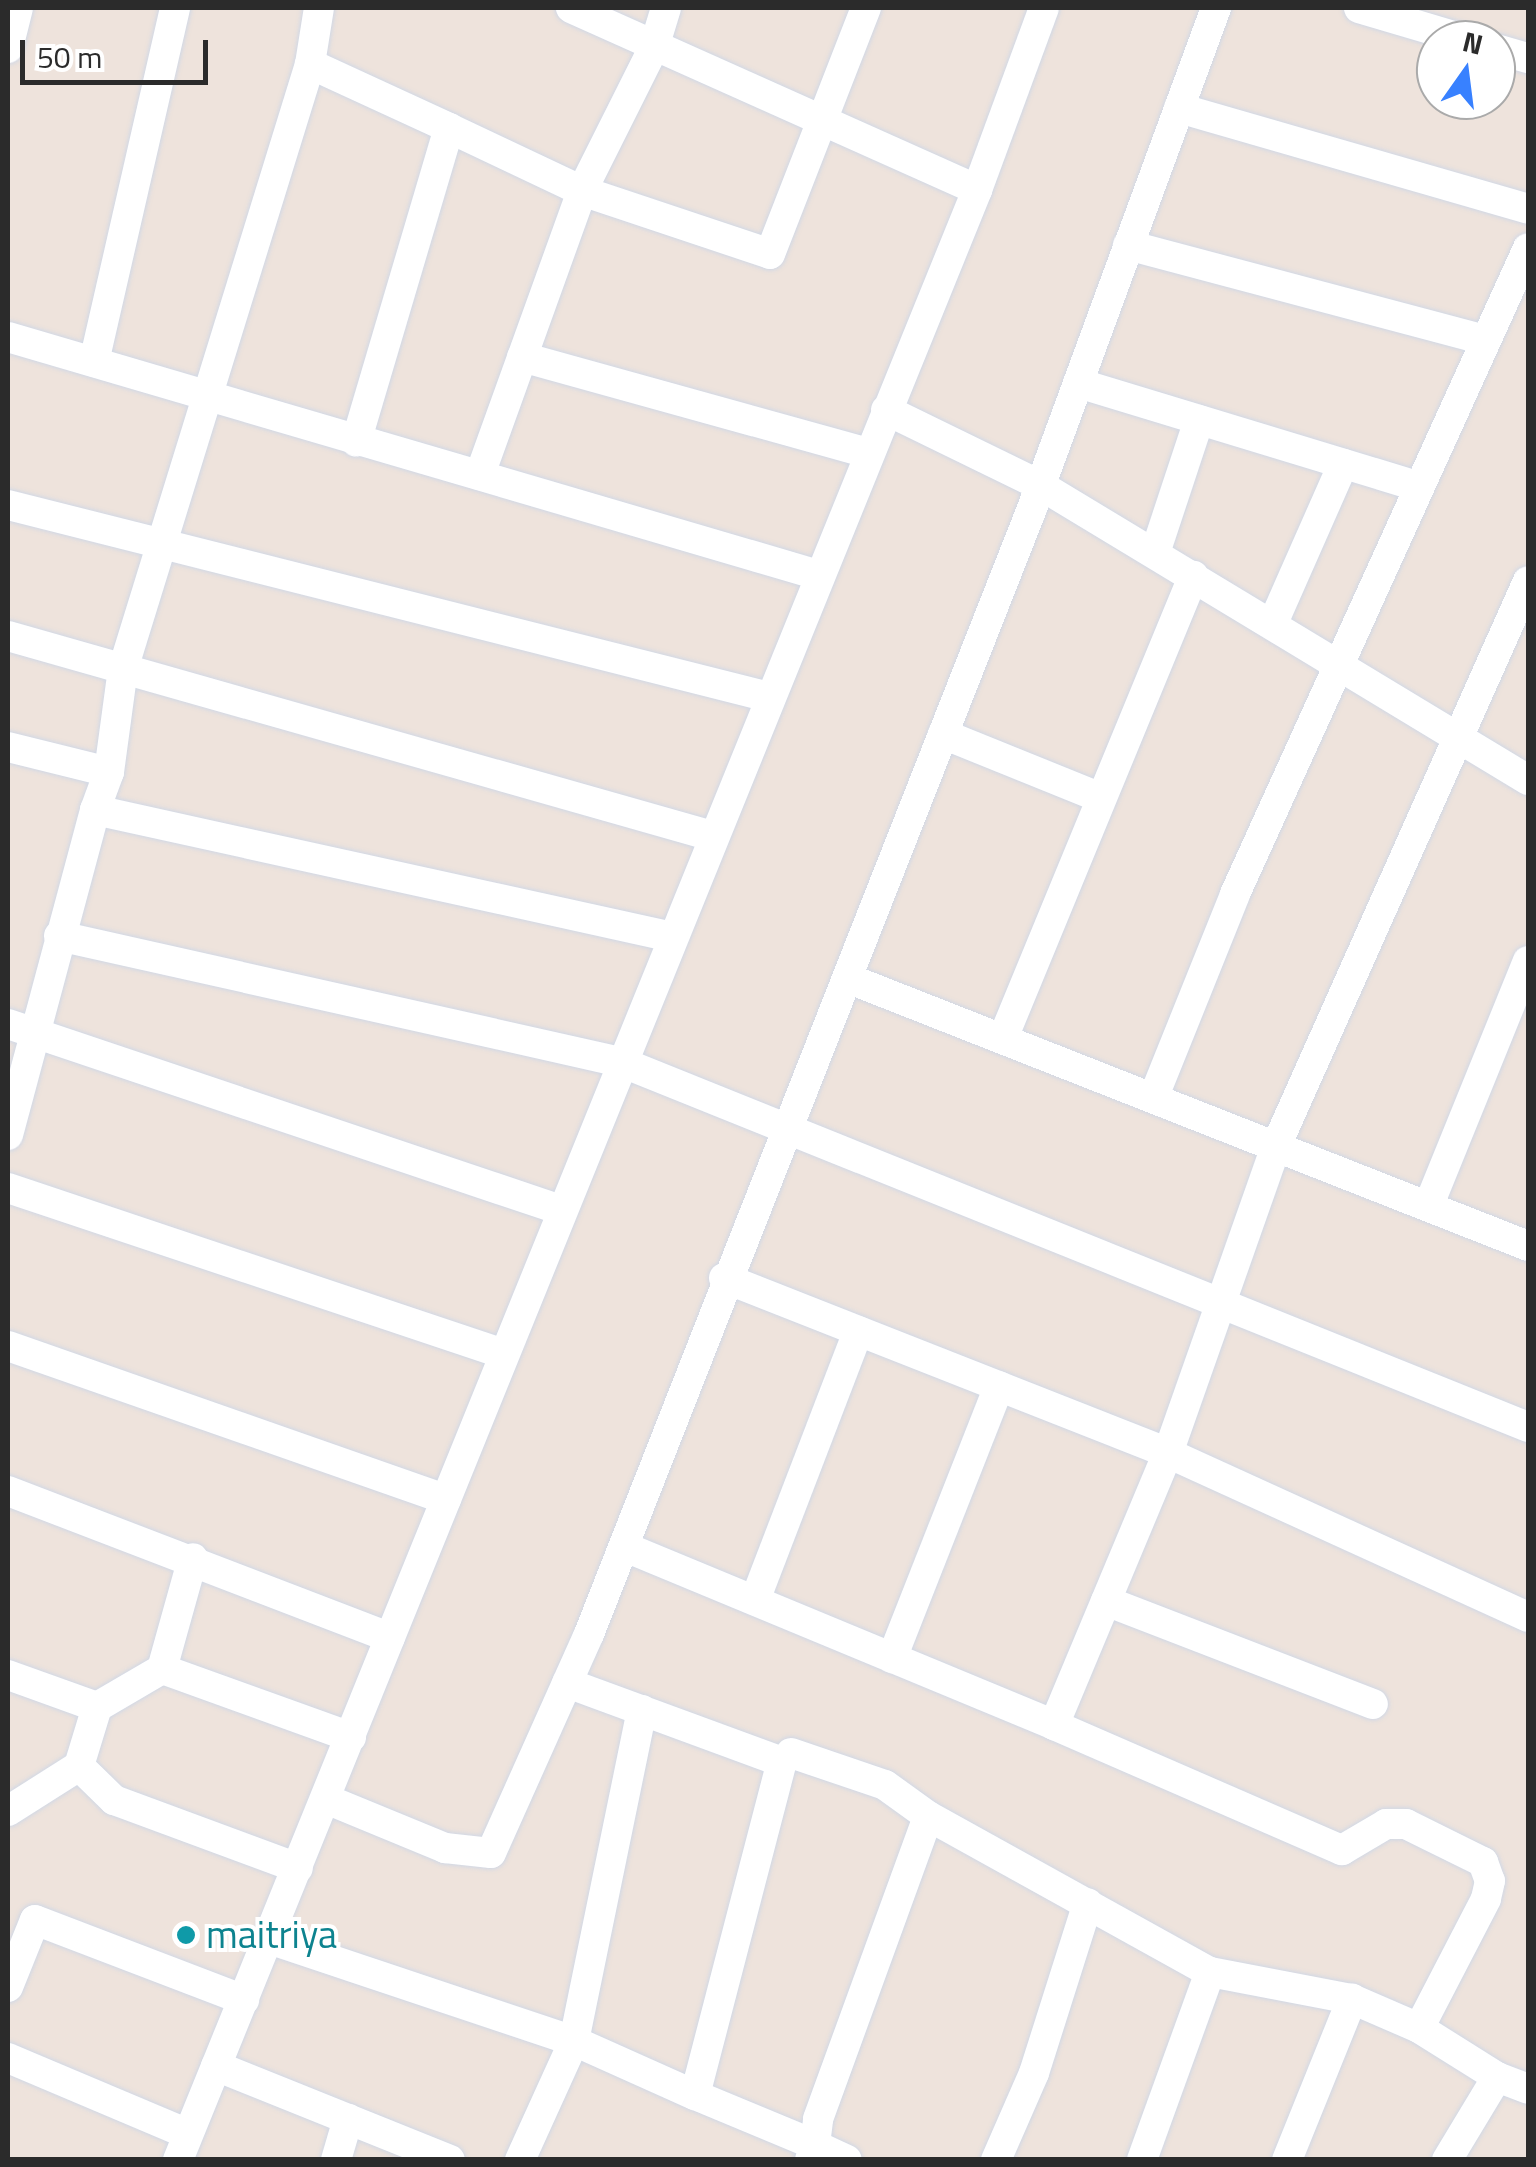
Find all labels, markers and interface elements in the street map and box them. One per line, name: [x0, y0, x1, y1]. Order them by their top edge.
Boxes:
text: N: [1458, 19, 1488, 66]
scale bar: [25, 20, 212, 82]
north arrow: [1416, 20, 1516, 120]
text: 50 m: [37, 34, 102, 80]
place label: maitriya: [206, 1912, 337, 1958]
marker: maitriya: [175, 1924, 197, 1946]

